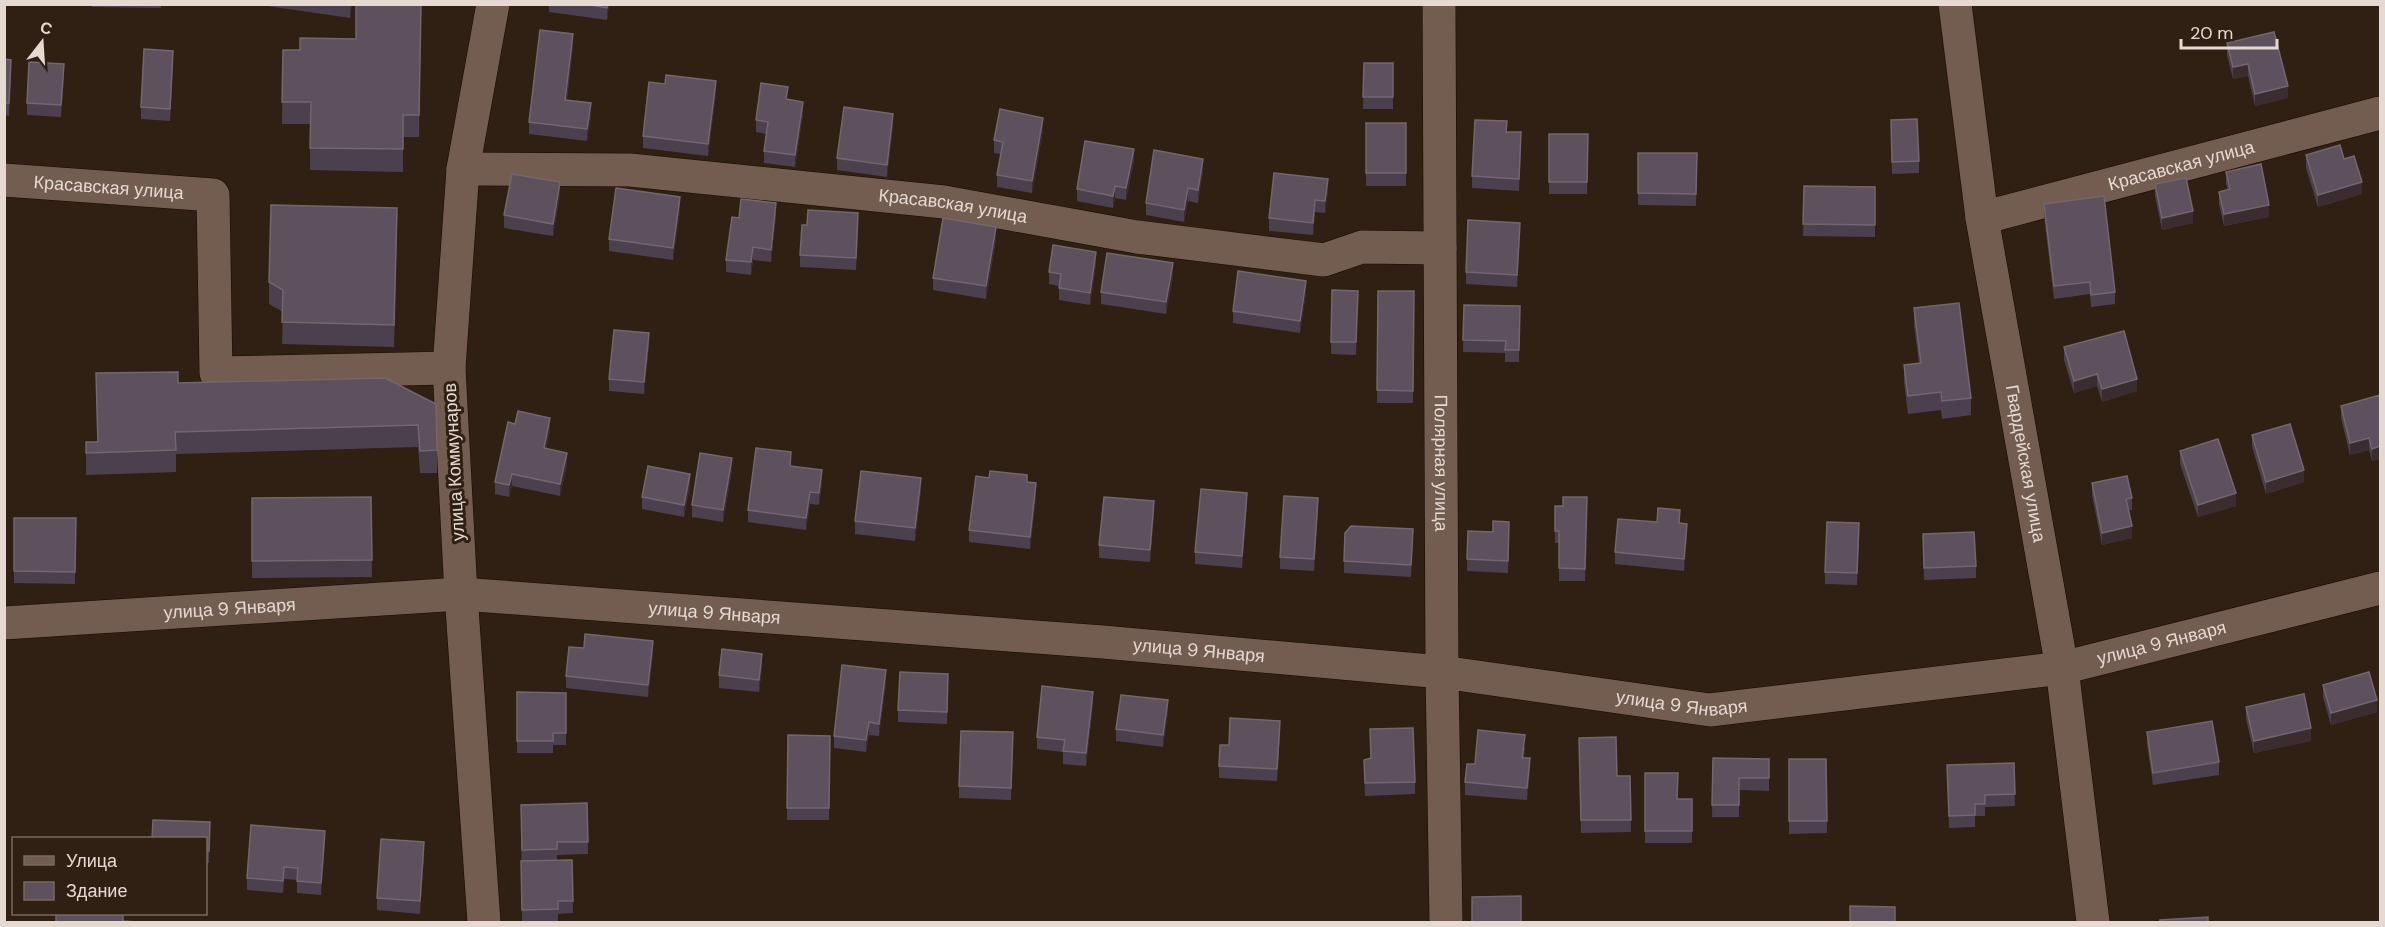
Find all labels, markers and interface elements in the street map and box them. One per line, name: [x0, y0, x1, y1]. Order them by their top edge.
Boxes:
north arrow: [12, 12, 72, 72]
scale bar: [2181, 12, 2277, 50]
text: С: [38, 16, 55, 40]
text: 20 m: [2190, 21, 2233, 45]
street label: Красавская улица: [2105, 134, 2258, 196]
street label: Красавская улица: [33, 170, 186, 205]
street label: Красавская улица: [877, 183, 1030, 229]
street label: улица Коммунаров: [438, 382, 470, 542]
street label: Гвардейская улица: [2000, 383, 2052, 545]
street label: Полярная улица: [1429, 395, 1453, 532]
street label: улица 9 Января: [163, 593, 296, 625]
street label: улица 9 Января: [647, 596, 781, 630]
street label: улица 9 Января: [2095, 615, 2229, 671]
street label: улица 9 Января: [1132, 633, 1266, 668]
street label: улица 9 Января: [1614, 685, 1749, 722]
legend: [12, 837, 207, 915]
text: Улица: [66, 849, 118, 873]
text: Здание: [66, 879, 127, 903]

